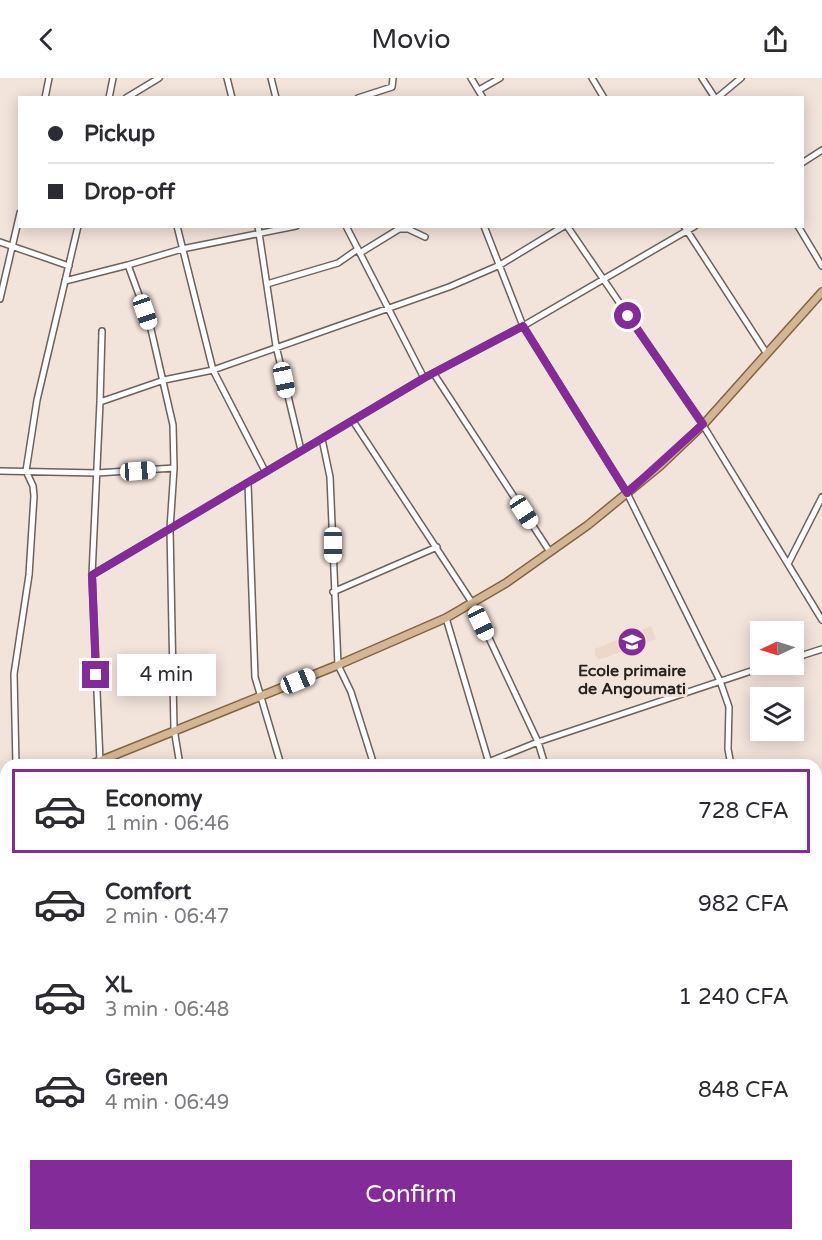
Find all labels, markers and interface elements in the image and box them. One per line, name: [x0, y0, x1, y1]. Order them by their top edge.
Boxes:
icon: back: [30, 23, 63, 56]
text: Movio: [371, 23, 451, 56]
icon: share: [759, 23, 792, 56]
text: Pickup: [84, 121, 155, 147]
text: Drop-off: [84, 179, 175, 205]
car: [131, 292, 159, 332]
route start: [614, 302, 641, 329]
car: [271, 361, 297, 399]
car: [119, 461, 157, 481]
car: [507, 492, 541, 532]
car: [324, 527, 342, 563]
car: [465, 603, 497, 643]
north arrow: [750, 621, 804, 675]
map controls: [750, 621, 804, 741]
school or university icon: Ecole primaire de Angoumati: [616, 626, 648, 658]
callout: 4 min: [117, 654, 216, 696]
route end: [82, 661, 109, 688]
place label: Ecole primaire de Angoumati: [578, 661, 686, 699]
text: 4 min: [140, 663, 193, 687]
car: [278, 666, 318, 696]
button: layers: [750, 687, 804, 741]
icon: car: [33, 784, 87, 838]
text: Economy: [105, 786, 202, 812]
text: 728 CFA: [698, 798, 789, 824]
text: 1 min · 06:46: [105, 812, 229, 836]
icon: car: [33, 877, 87, 931]
text: Comfort: [105, 879, 191, 905]
text: 982 CFA: [698, 891, 789, 917]
text: 2 min · 06:47: [105, 905, 229, 929]
icon: car: [33, 970, 87, 1024]
text: XL: [105, 972, 132, 998]
text: 1 240 CFA: [678, 984, 789, 1010]
text: 3 min · 06:48: [105, 998, 229, 1022]
icon: car: [33, 1063, 87, 1117]
text: Green: [105, 1065, 168, 1091]
text: 848 CFA: [698, 1077, 789, 1103]
text: 4 min · 06:49: [105, 1091, 229, 1115]
button: Confirm: [30, 1160, 792, 1229]

